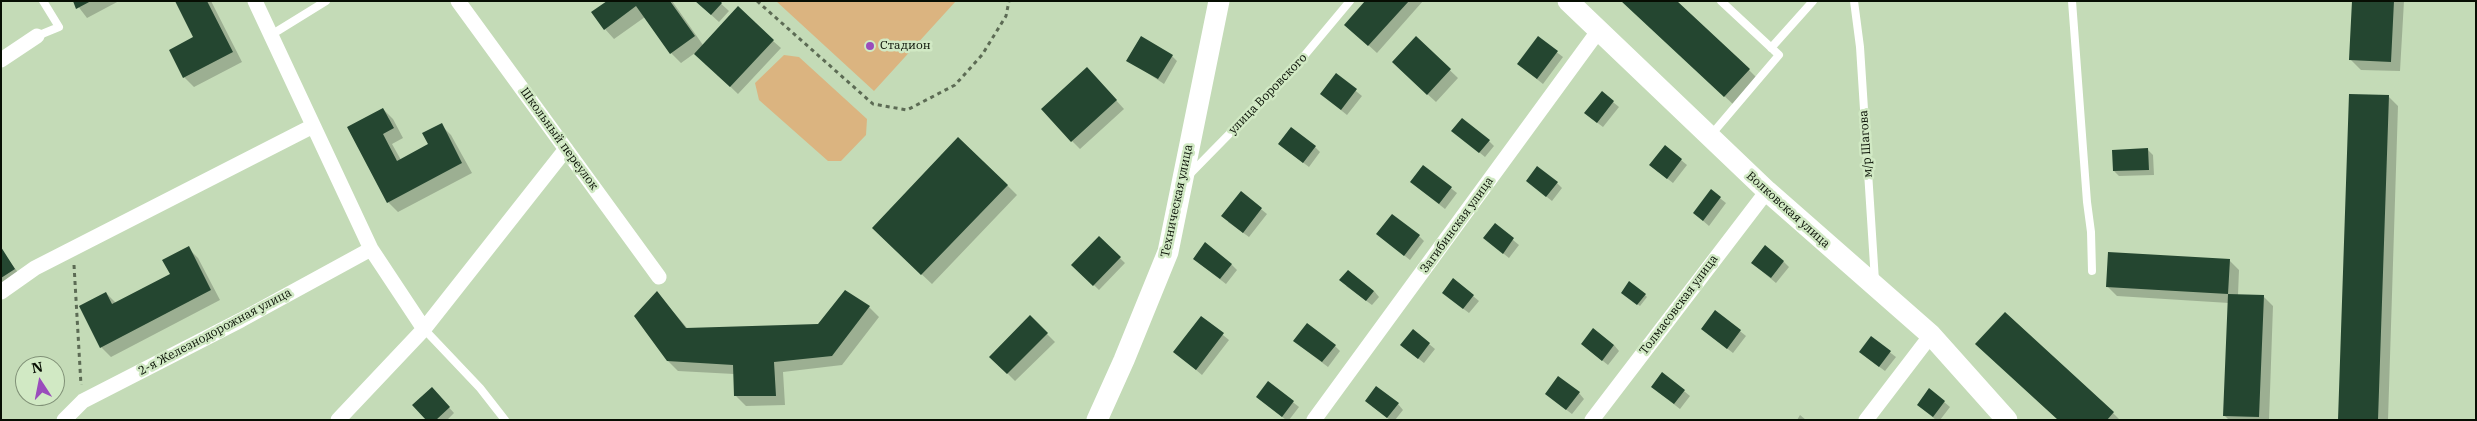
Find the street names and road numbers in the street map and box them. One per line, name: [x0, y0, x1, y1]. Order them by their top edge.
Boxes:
street label: улица Воровского: [1226, 51, 1310, 137]
street label: Школьный переулок: [517, 85, 601, 193]
street label: м/р Шагова: [1856, 110, 1876, 178]
street label: Техническая улица: [1158, 143, 1196, 259]
street label: Волковская улица: [1743, 169, 1833, 251]
street label: Загибинская улица: [1417, 174, 1497, 276]
street label: Толмасовская улица: [1637, 252, 1721, 358]
street label: 2-я Железнодорожная улица: [136, 285, 294, 379]

